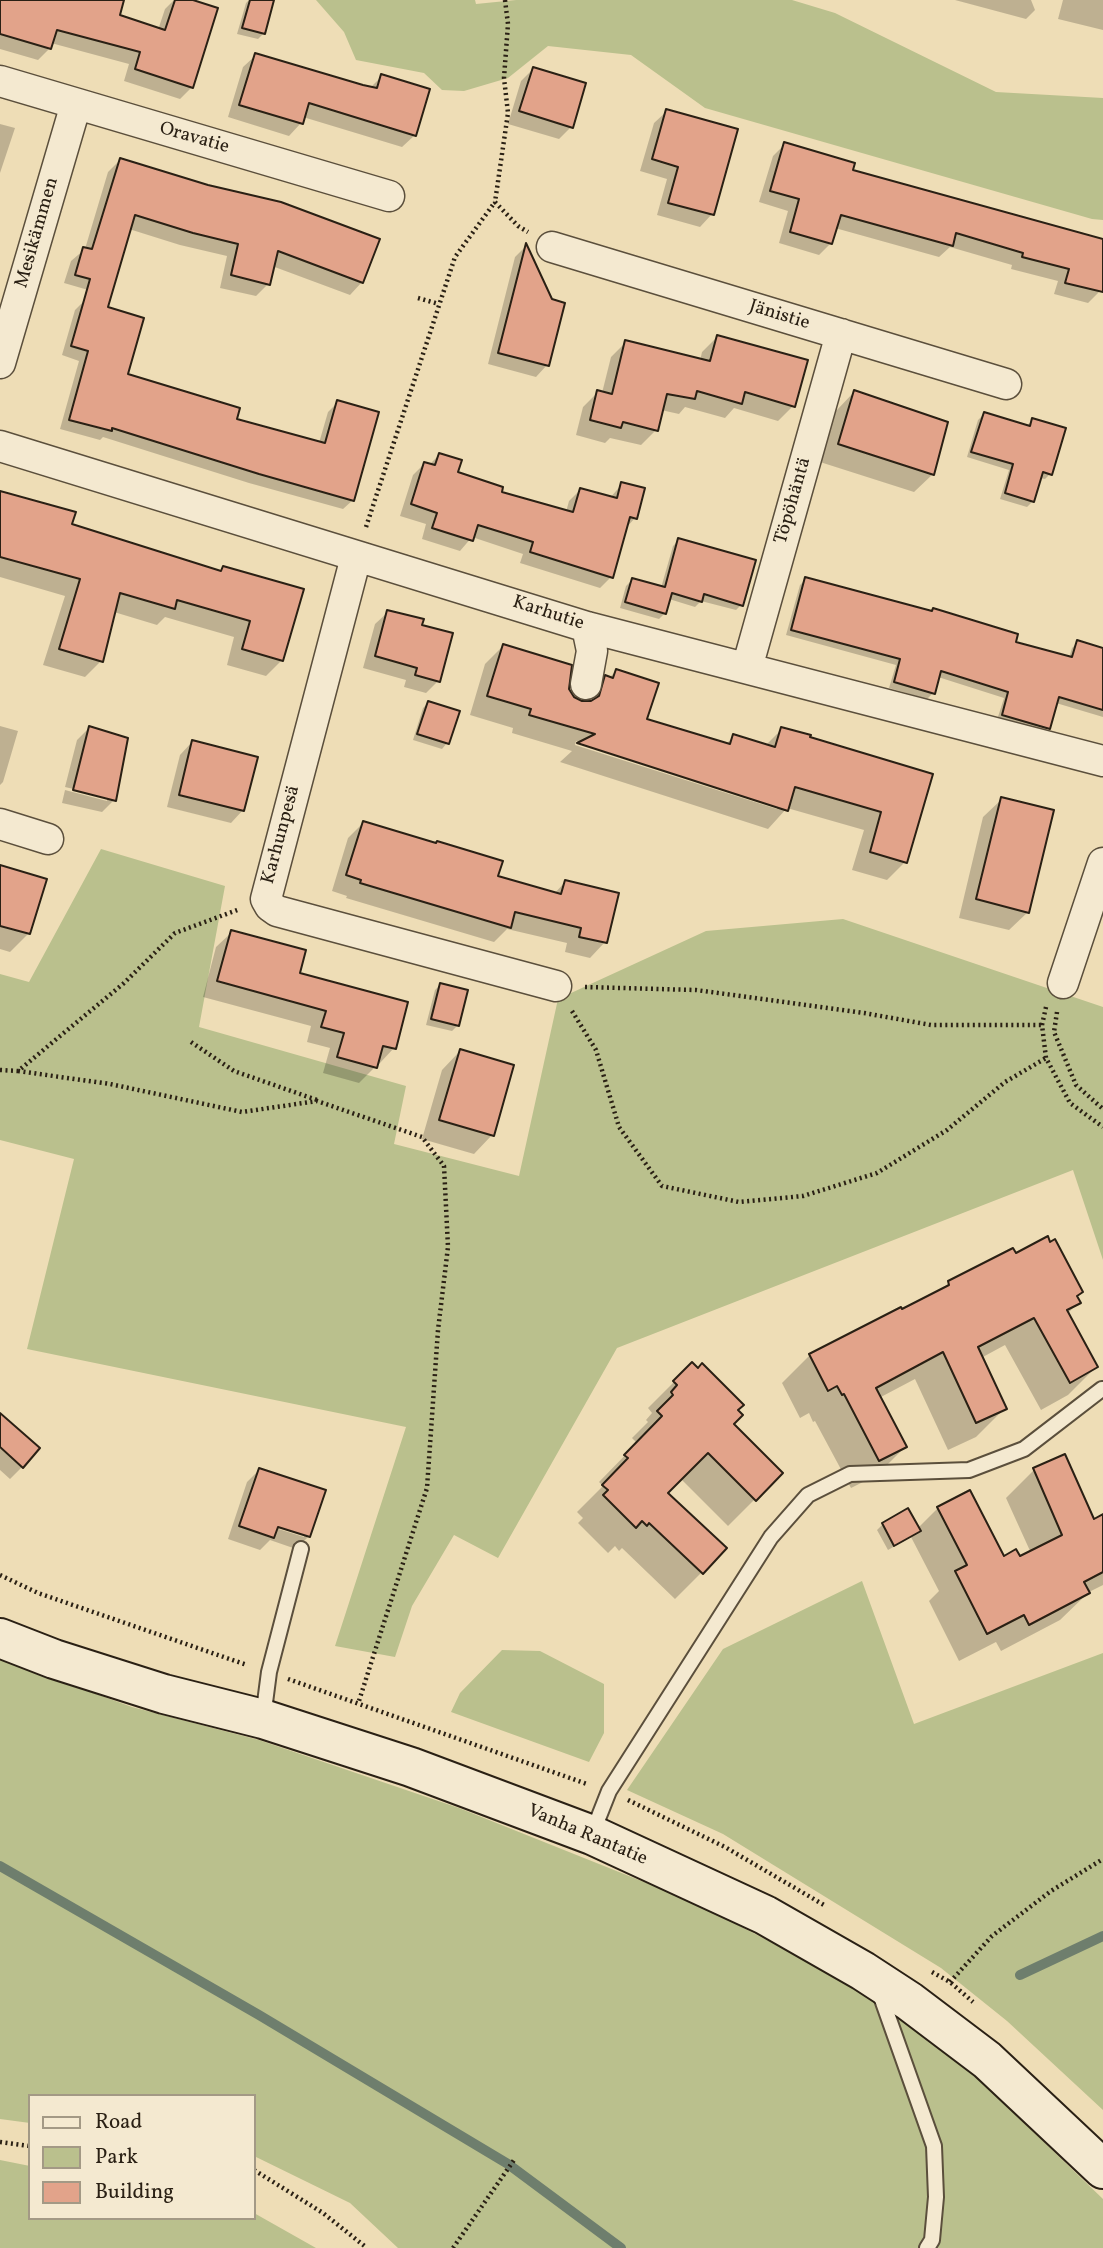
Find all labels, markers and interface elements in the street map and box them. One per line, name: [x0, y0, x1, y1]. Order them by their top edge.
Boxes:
street label: Oravatie: [157, 118, 231, 160]
street label: Mesikämmen: [11, 175, 65, 291]
street label: Jänistie: [746, 296, 812, 336]
street label: Töpöhäntä: [771, 455, 817, 547]
street label: Karhutie: [509, 592, 587, 636]
street label: Karhunpesä: [258, 783, 306, 887]
street label: Vanha Rantatie: [524, 1801, 650, 1871]
legend: [28, 2094, 256, 2220]
text: Road: [95, 2108, 142, 2137]
text: Park: [95, 2143, 138, 2172]
text: Building: [95, 2178, 174, 2207]

